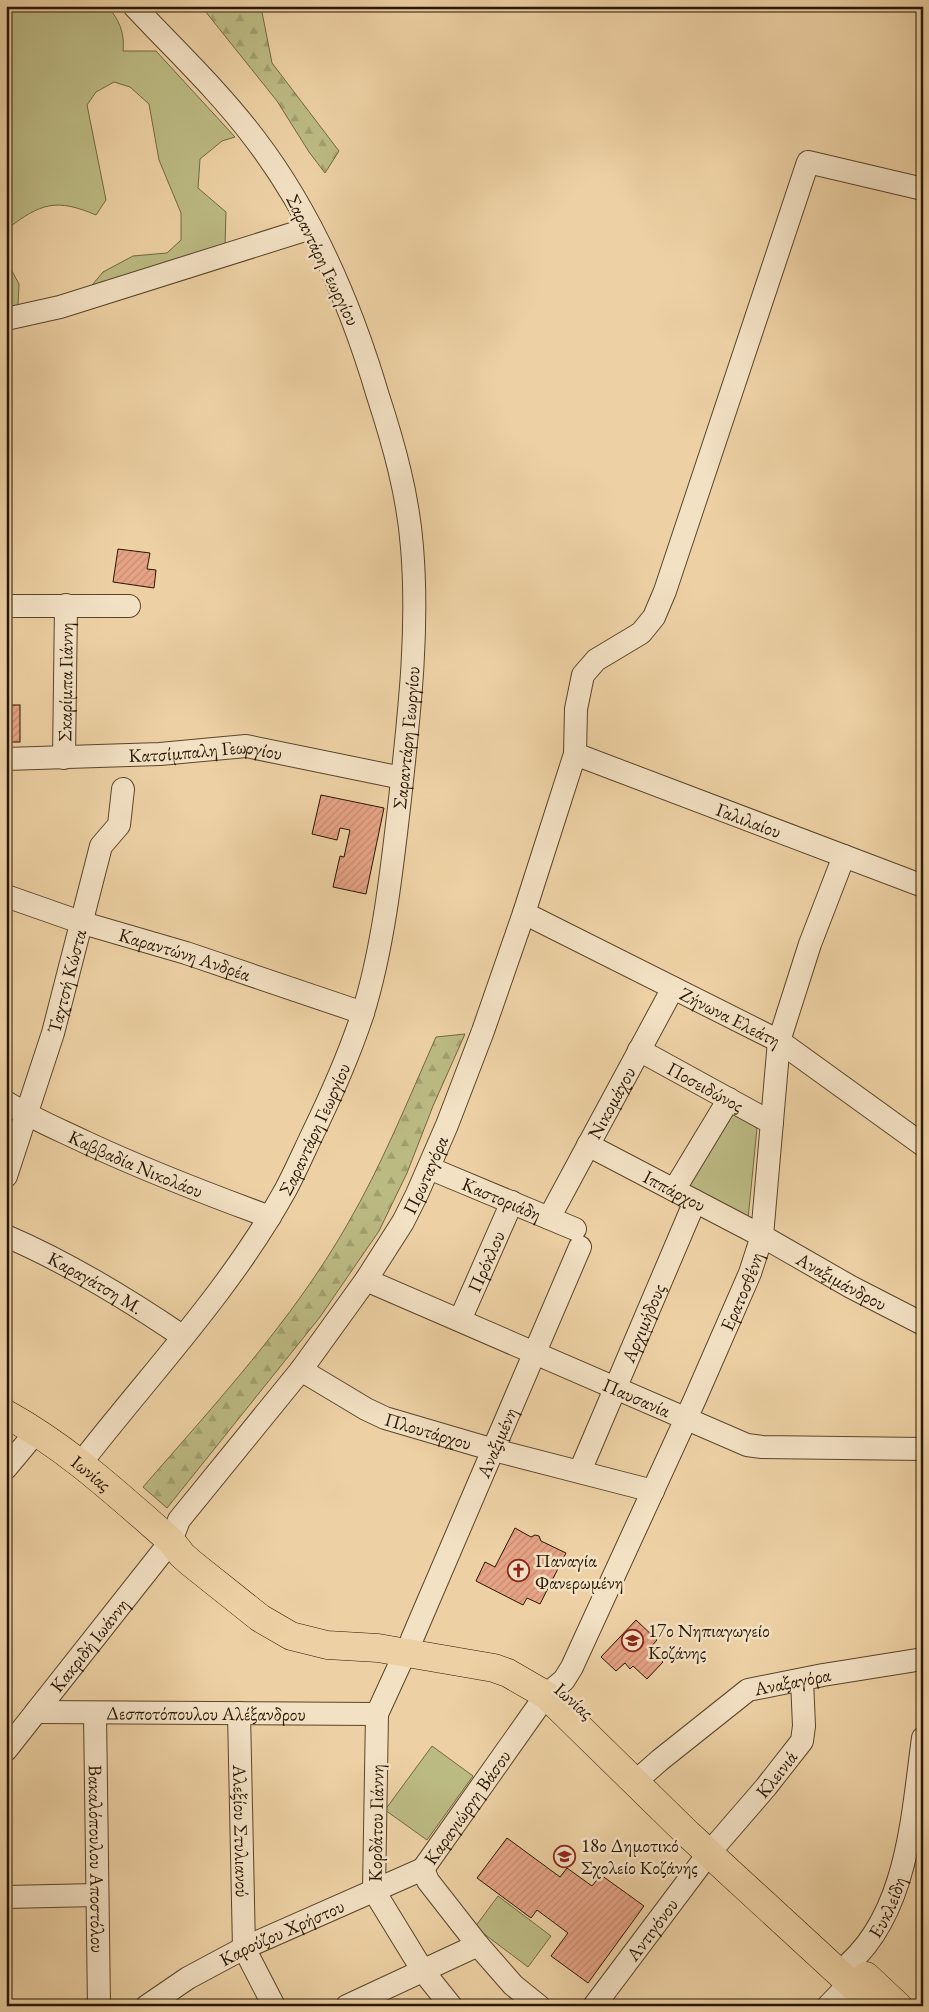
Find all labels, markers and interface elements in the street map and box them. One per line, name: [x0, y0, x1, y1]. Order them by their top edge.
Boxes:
street label: Σαραντάρη Γεωργίου: [280, 190, 366, 330]
street label: Σκαρίμπα Γιάννη: [52, 622, 78, 742]
street label: Σαραντάρη Γεωργίου: [386, 666, 425, 810]
street label: Κατσίμπαλη Γεωργίου: [128, 733, 285, 768]
street label: Γαλιλαίου: [713, 796, 785, 844]
street label: Καραντώνη Ανδρέα: [116, 922, 254, 987]
street label: Ταχτσή Κώστα: [41, 926, 92, 1036]
street label: Ζήνωνα Ελεάτη: [676, 981, 785, 1052]
street label: Ποσειδώνος: [663, 1055, 748, 1118]
street label: Σαραντάρη Γεωργίου: [272, 1059, 356, 1199]
street label: Νικομάχου: [581, 1062, 641, 1143]
street label: Καββαδία Νικολάου: [65, 1124, 207, 1203]
street label: Πρωταγόρα: [396, 1131, 454, 1218]
street label: Ιππάρχου: [639, 1164, 710, 1217]
street label: Καστοριάδη: [458, 1171, 545, 1226]
street label: Πρόκλου: [461, 1227, 510, 1296]
street label: Καραγάτση Μ.: [44, 1245, 148, 1320]
street label: Αναξιμάνδρου: [791, 1245, 891, 1316]
street label: Ερατοσθένη: [714, 1249, 768, 1334]
street label: Αρχιμήδους: [615, 1280, 671, 1367]
street label: Παυσανία: [599, 1372, 675, 1423]
street label: Αναξιμένη: [470, 1403, 522, 1482]
street label: Πλουτάρχου: [382, 1406, 475, 1455]
street label: Ιωνίας: [66, 1449, 117, 1497]
place label: Παναγία Φανερωμένη: [535, 1548, 624, 1595]
church icon: Παναγία Φανερωμένη: [507, 1559, 531, 1583]
street label: Κακριδή Ιωάννη: [44, 1593, 134, 1697]
place label: 17ο Νηπιαγωγείο Κοζάνης: [648, 1618, 770, 1665]
school or university icon: 17ο Νηπιαγωγείο Κοζάνης: [620, 1629, 644, 1653]
street label: Αναξαγόρα: [751, 1661, 833, 1701]
street label: Ιωνίας: [549, 1677, 599, 1725]
street label: Δεσποτόπουλου Αλέξανδρου: [106, 1700, 306, 1726]
street label: Καραγιώργη Βάσου: [418, 1745, 516, 1869]
street label: Κλεινιά: [750, 1745, 803, 1803]
street label: Αλεξίου Στυλιανού: [228, 1763, 255, 1898]
street label: Κορδάτου Γιάννη: [362, 1764, 390, 1882]
street label: Βακαλόπουλου Αποστόλου: [83, 1765, 111, 1953]
place label: 18ο Δημοτικό Σχολείο Κοζάνης: [581, 1833, 698, 1880]
school or university icon: 18ο Δημοτικό Σχολείο Κοζάνης: [553, 1844, 577, 1868]
street label: Ευκλείδη: [862, 1874, 911, 1942]
street label: Καρούζου Χρήστου: [215, 1893, 348, 1971]
street label: Αντιγόνου: [619, 1893, 683, 1967]

